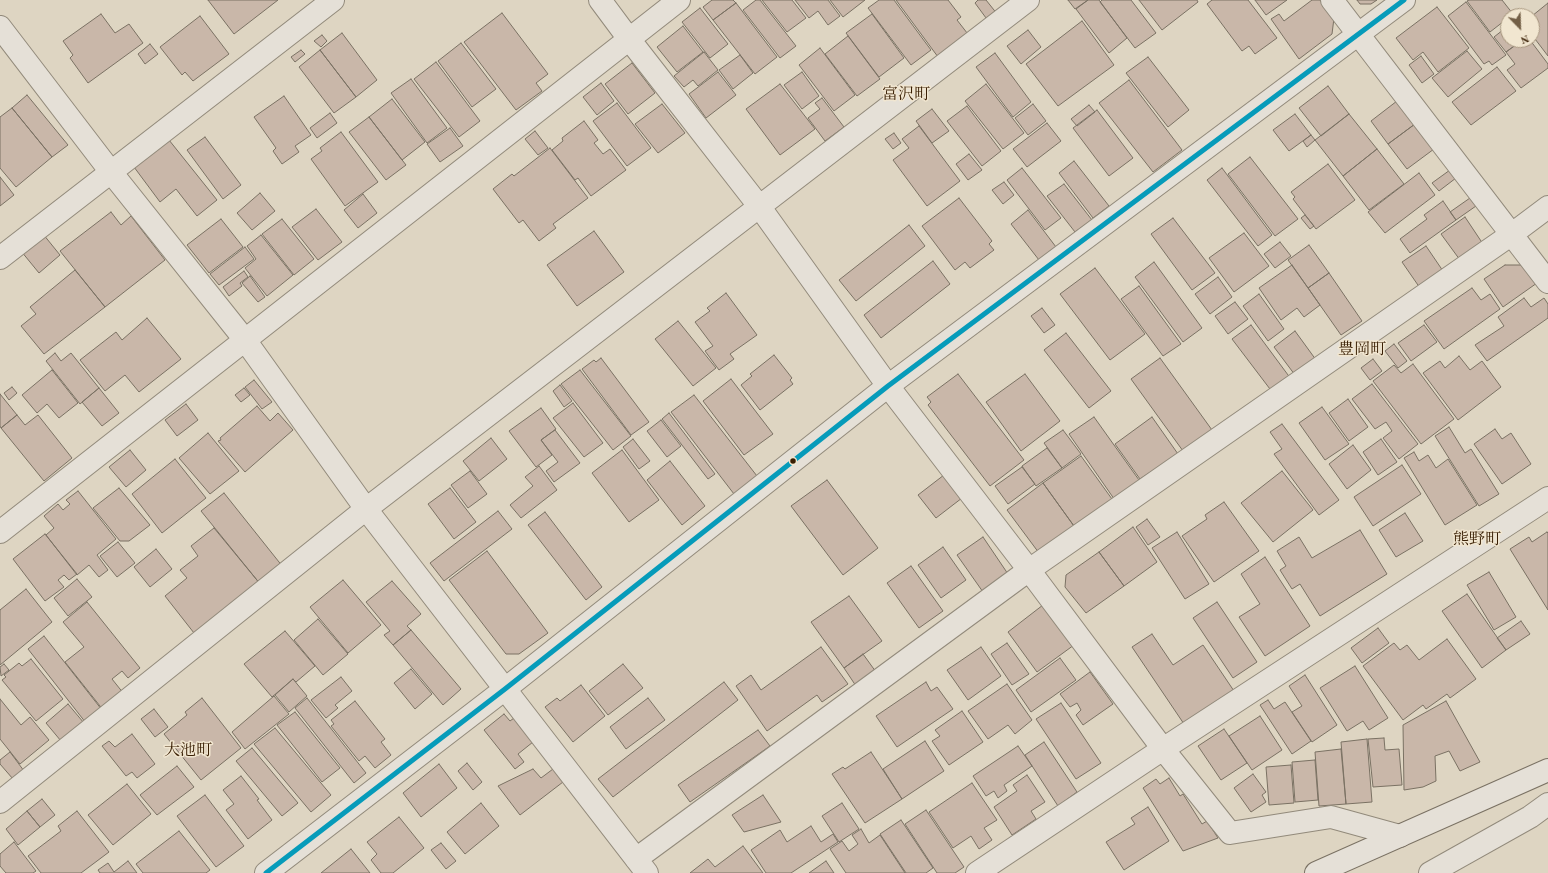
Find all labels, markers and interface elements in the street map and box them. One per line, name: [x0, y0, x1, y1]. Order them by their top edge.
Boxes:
north arrow: [1500, 8, 1540, 48]
text: N: [1518, 32, 1531, 45]
district label: 富沢町: [882, 85, 930, 105]
district label: 豊岡町: [1338, 340, 1386, 360]
unlabelled marker: [788, 456, 798, 466]
district label: 熊野町: [1453, 530, 1501, 550]
district label: 大池町: [164, 741, 212, 761]

